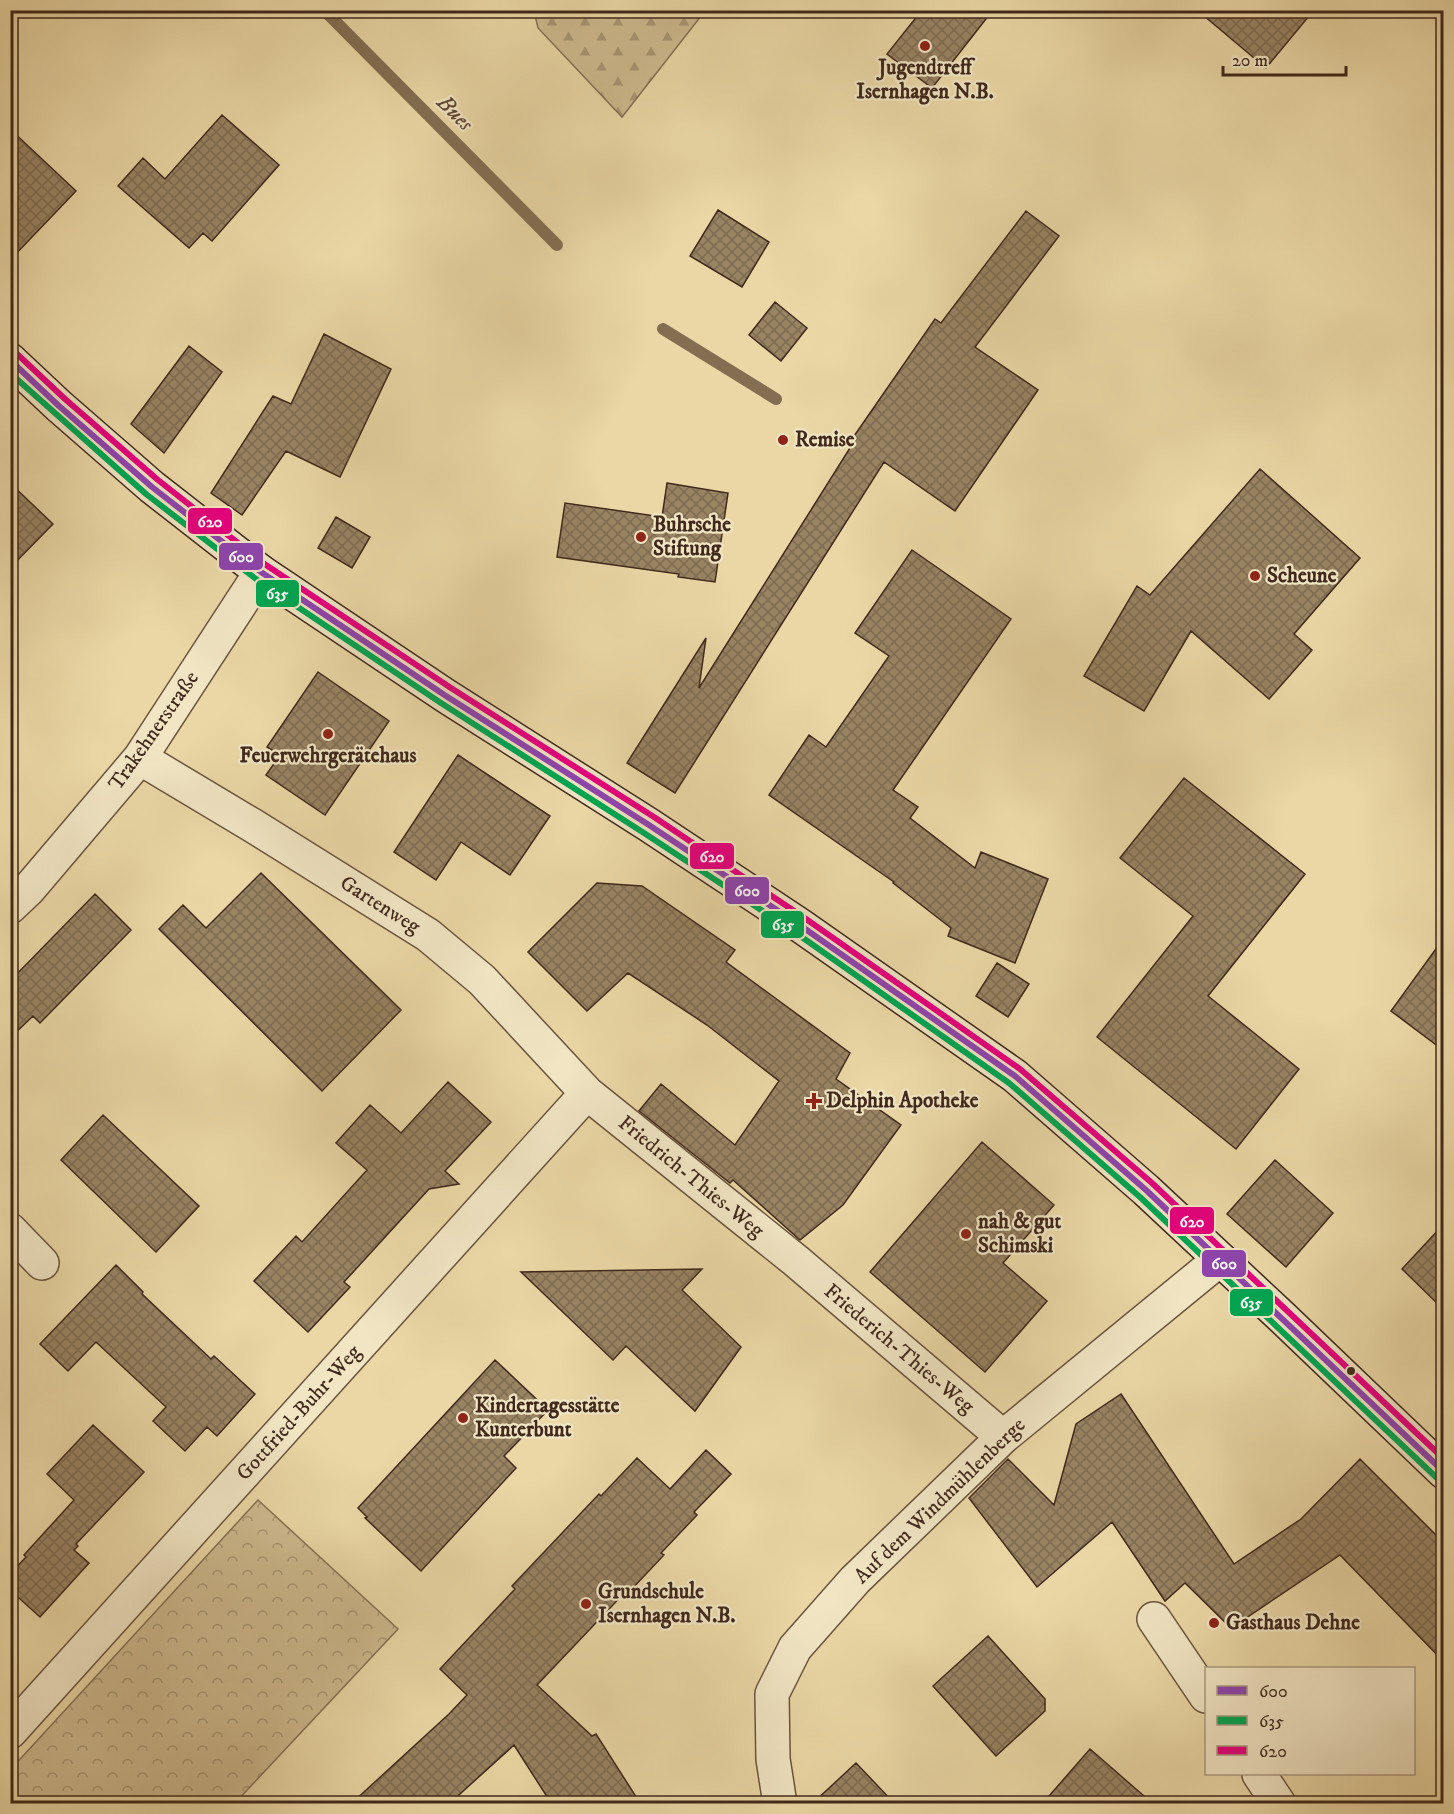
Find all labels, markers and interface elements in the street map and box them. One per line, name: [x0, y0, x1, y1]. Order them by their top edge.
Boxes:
marker: Jugendtreff Isernhagen N.B.: [918, 39, 932, 53]
scale bar: [1223, 39, 1346, 77]
text: 20 m: [1232, 50, 1268, 72]
place label: Jugendtreff Isernhagen N.B.: [856, 55, 994, 105]
water label: Bues: [431, 89, 480, 138]
place label: Remise: [795, 427, 855, 453]
marker: Remise: [776, 433, 790, 447]
line badge: 620: [187, 507, 233, 535]
text: 620: [198, 512, 223, 532]
place label: Buhrsche Stiftung: [653, 512, 731, 562]
marker: Buhrsche Stiftung: [634, 530, 648, 544]
line badge: 600: [218, 542, 264, 571]
text: 600: [228, 547, 254, 567]
place label: Scheune: [1267, 563, 1337, 589]
marker: Scheune: [1248, 569, 1262, 583]
line badge: 635: [255, 579, 300, 608]
text: 635: [266, 584, 288, 604]
street label: Trakehnerstraße: [103, 666, 205, 796]
marker: Feuerwehrgerätehaus: [321, 727, 335, 741]
place label: Feuerwehrgerätehaus: [240, 743, 417, 769]
line badge: 620: [689, 842, 735, 870]
text: 620: [700, 847, 725, 867]
street label: Gartenweg: [335, 870, 426, 940]
line badge: 600: [724, 876, 770, 905]
text: 600: [734, 881, 760, 901]
line badge: 635: [760, 910, 805, 939]
text: 635: [772, 915, 794, 935]
place label: Delphin Apotheke: [826, 1088, 979, 1114]
marker: Delphin Apotheke: [807, 1094, 821, 1108]
street label: Friedrich-Thies-Weg: [613, 1110, 770, 1244]
line badge: 620: [1169, 1206, 1215, 1235]
place label: nah & gut Schimski: [978, 1209, 1061, 1259]
text: 620: [1180, 1212, 1205, 1232]
marker: nah & gut Schimski: [959, 1227, 973, 1241]
line badge: 600: [1201, 1249, 1247, 1278]
text: 600: [1211, 1254, 1237, 1274]
street label: Friederich-Thies-Weg: [818, 1278, 980, 1420]
line badge: 635: [1229, 1288, 1274, 1317]
text: 635: [1240, 1293, 1262, 1313]
street label: Gottfried-Buhr-Weg: [231, 1339, 367, 1486]
unlabelled marker: [1345, 1365, 1357, 1377]
place label: Kindertagesstätte Kunterbunt: [475, 1393, 620, 1443]
marker: Kindertagesstätte Kunterbunt: [456, 1411, 470, 1425]
street label: Auf dem Windmühlenberge: [849, 1412, 1031, 1590]
place label: Grundschule Isernhagen N.B.: [598, 1579, 736, 1629]
marker: Grundschule Isernhagen N.B.: [579, 1597, 593, 1611]
place label: Gasthaus Dehne: [1226, 1610, 1360, 1636]
marker: Gasthaus Dehne: [1207, 1616, 1221, 1630]
legend: [1205, 1667, 1415, 1775]
text: 600: [1259, 1681, 1288, 1703]
text: 635: [1259, 1711, 1284, 1733]
text: 620: [1259, 1741, 1287, 1763]

